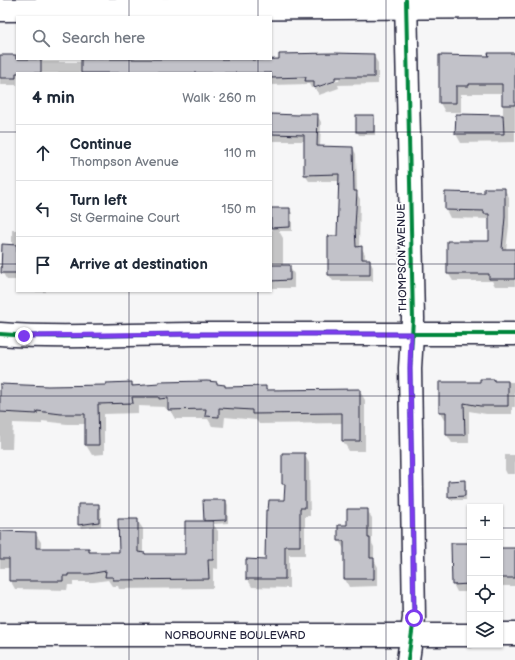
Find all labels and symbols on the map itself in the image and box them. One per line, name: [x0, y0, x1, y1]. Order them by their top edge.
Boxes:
street label: THOMPSON AVENUE: [395, 203, 409, 313]
route end: [15, 327, 33, 345]
route start: [405, 609, 423, 627]
street label: NORBOURNE BOULEVARD: [165, 629, 305, 642]

